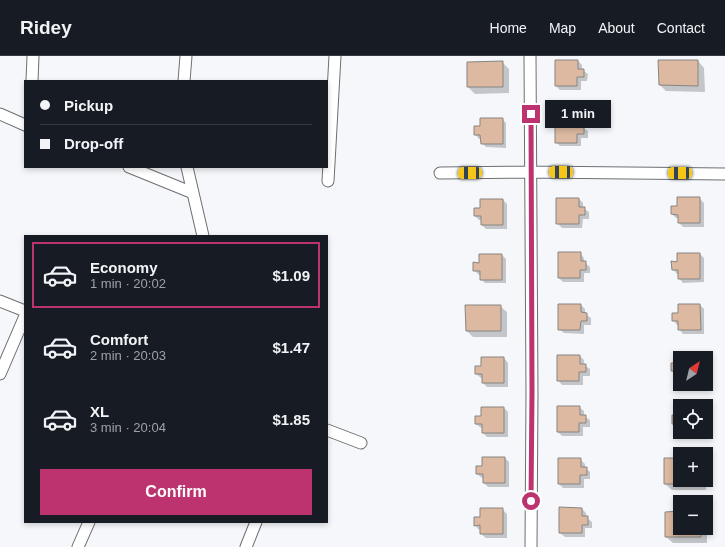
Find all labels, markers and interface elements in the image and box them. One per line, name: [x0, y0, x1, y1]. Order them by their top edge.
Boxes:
text: Ridey: [20, 17, 72, 38]
text: Home: [490, 20, 527, 36]
text: Map: [549, 20, 576, 36]
text: About: [598, 20, 635, 36]
text: Contact: [657, 20, 705, 36]
text: Pickup: [64, 97, 113, 114]
callout: 1 min: [545, 100, 611, 128]
route end: [522, 105, 540, 123]
text: 1 min: [561, 106, 595, 121]
text: Drop-off: [64, 135, 123, 152]
car: [549, 166, 573, 178]
car: [458, 167, 482, 179]
car: [668, 167, 692, 179]
icon: car: [42, 257, 78, 293]
text: Economy: [90, 259, 158, 276]
text: $1.09: [272, 267, 310, 284]
text: 1 min · 20:02: [90, 276, 166, 291]
icon: car: [42, 329, 78, 365]
text: Comfort: [90, 331, 148, 348]
text: $1.47: [272, 339, 310, 356]
text: 2 min · 20:03: [90, 348, 166, 363]
north arrow: [673, 351, 713, 391]
map controls: [673, 351, 713, 535]
button: locate: [673, 399, 713, 439]
icon: car: [42, 401, 78, 437]
text: XL: [90, 403, 109, 420]
text: $1.85: [272, 411, 310, 428]
text: 3 min · 20:04: [90, 420, 166, 435]
button: +: [673, 447, 713, 487]
button: Confirm: [40, 469, 312, 515]
route start: [522, 492, 540, 510]
button: −: [673, 495, 713, 535]

